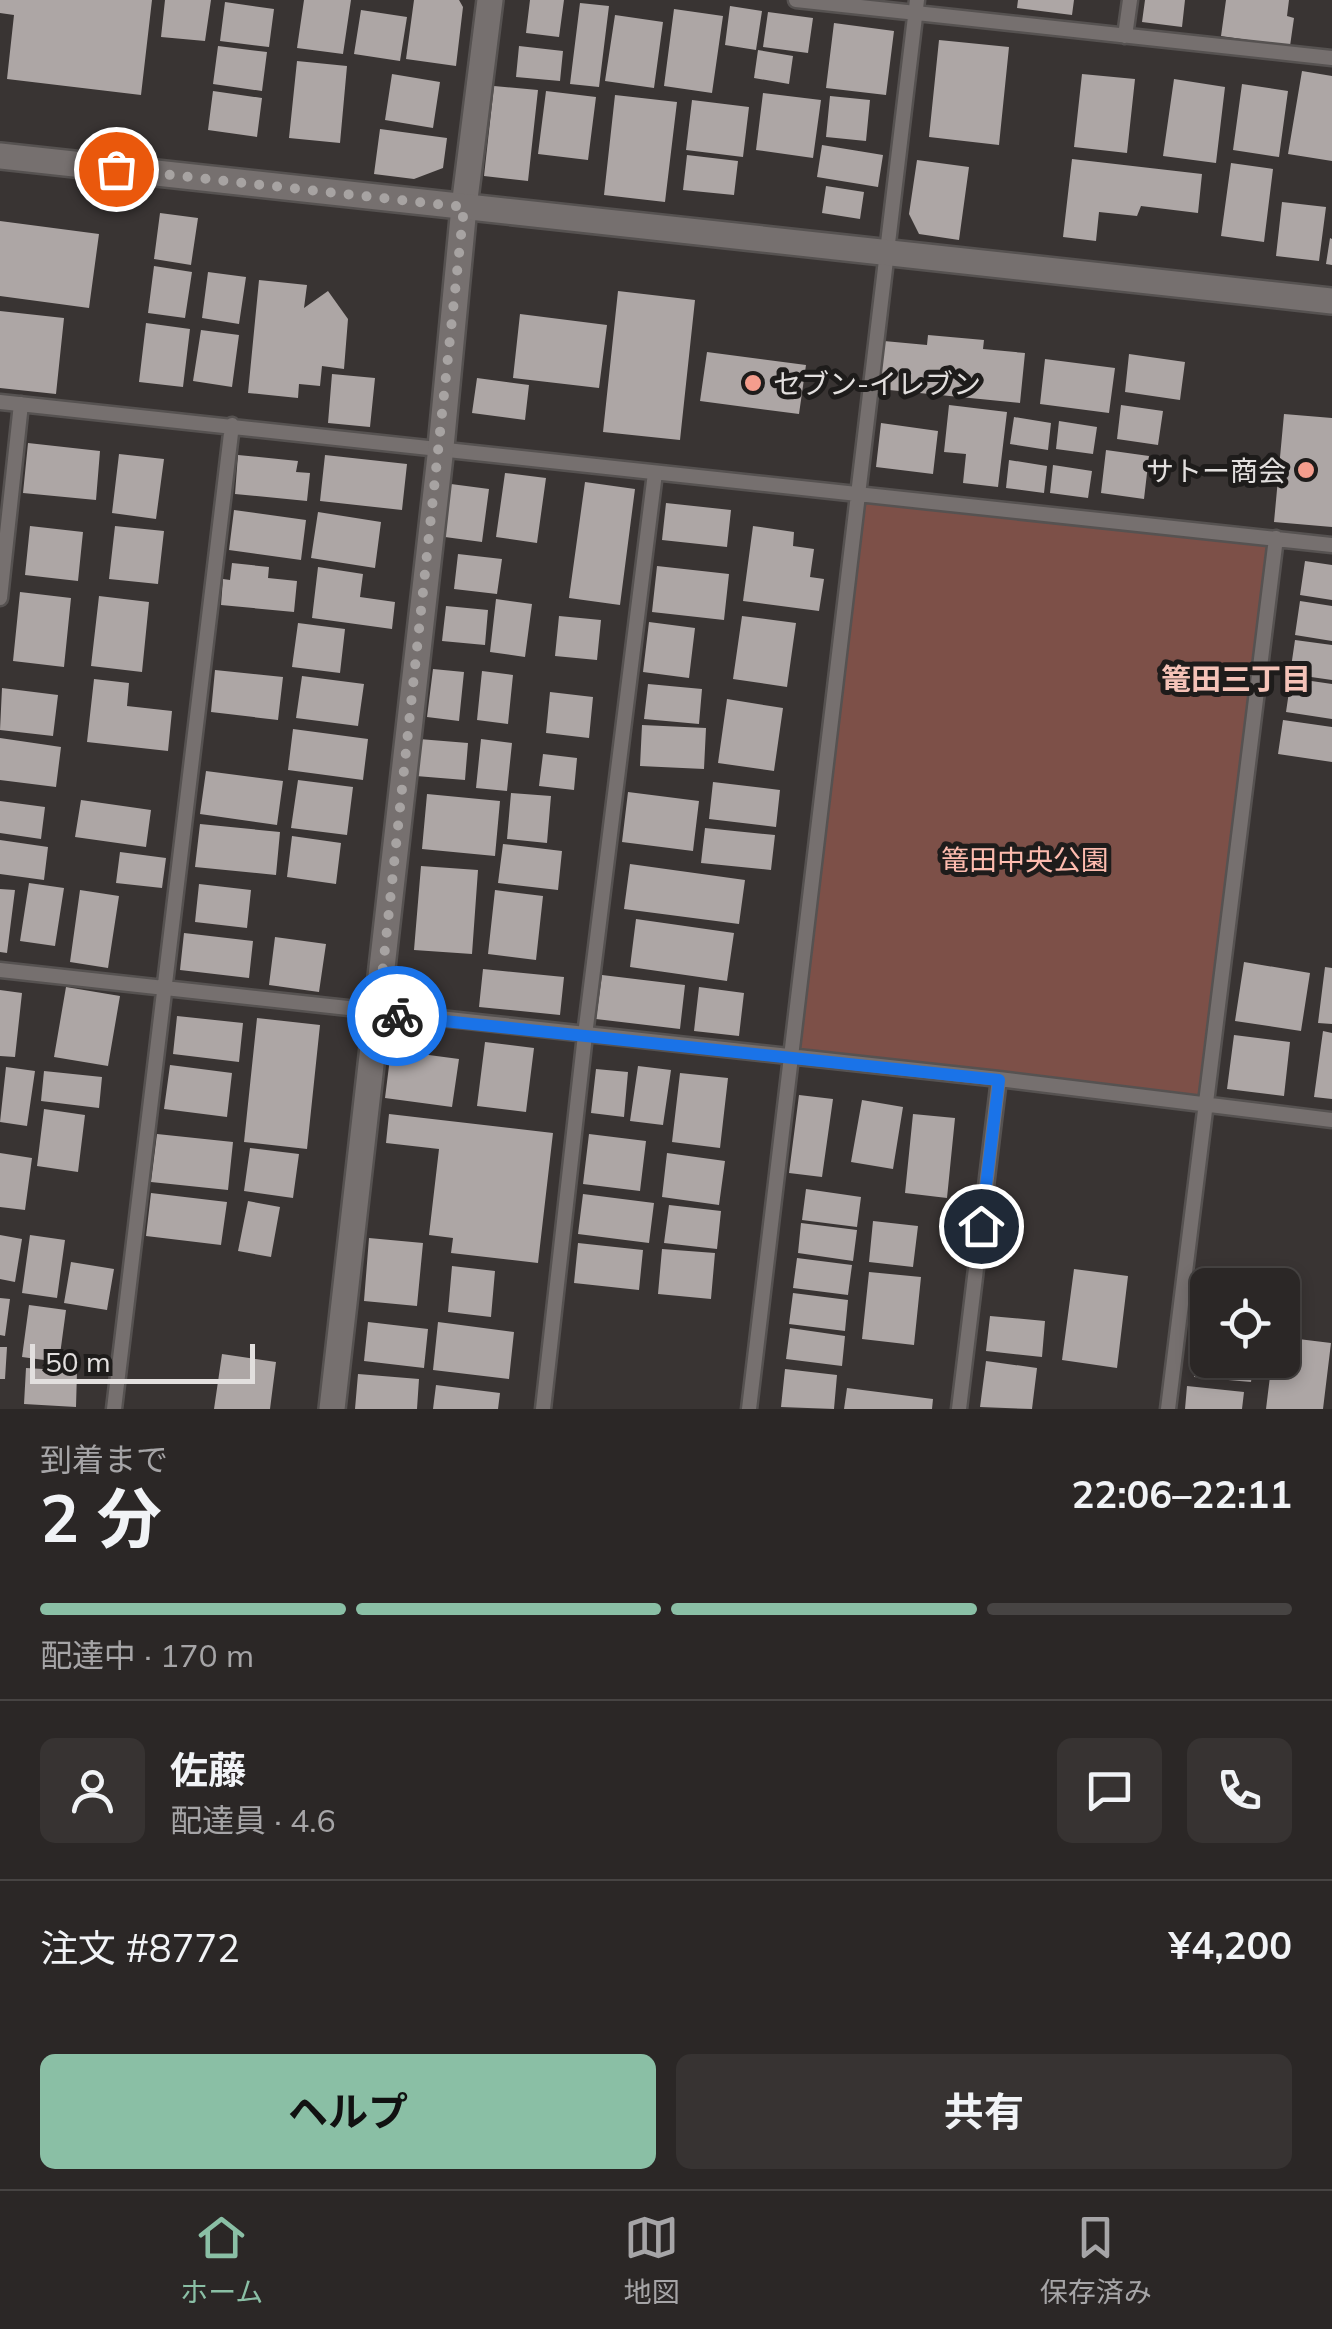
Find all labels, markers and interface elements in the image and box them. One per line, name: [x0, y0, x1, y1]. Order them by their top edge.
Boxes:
pin: [74, 127, 159, 212]
icon: bag: [89, 142, 144, 197]
place label: セブン-イレブン: [773, 366, 981, 401]
marker: セブン-イレブン: [742, 372, 764, 394]
place label: サトー商会: [1146, 453, 1286, 488]
marker: サトー商会: [1295, 459, 1317, 481]
district label: 篭田三丁目: [1161, 660, 1311, 698]
park label: 篭田中央公園: [941, 842, 1109, 877]
courier: [347, 966, 447, 1066]
icon: bike: [370, 989, 425, 1044]
pin: [939, 1184, 1024, 1269]
icon: home: [954, 1199, 1009, 1254]
map controls: [1190, 1268, 1300, 1378]
button: locate: [1190, 1268, 1300, 1378]
scale bar: [30, 1339, 255, 1384]
text: 50 m: [45, 1344, 111, 1379]
text: 到着まで: [40, 1439, 168, 1479]
text: 22:06–22:11: [1072, 1470, 1292, 1518]
text: 2 分: [40, 1477, 162, 1558]
text: 配達中 · 170 m: [40, 1635, 254, 1675]
button: person: [40, 1738, 145, 1843]
button: chat: [1057, 1738, 1162, 1843]
button: phone: [1187, 1738, 1292, 1843]
text: 佐藤: [170, 1746, 246, 1794]
text: 配達員 · 4.6: [170, 1800, 336, 1840]
text: ¥4,200: [1169, 1921, 1292, 1969]
text: 注文 #8772: [40, 1924, 240, 1972]
button: ヘルプ: [40, 2054, 656, 2169]
button: 共有: [676, 2054, 1292, 2169]
tab: ホーム: [180, 2210, 263, 2310]
tab: 地図: [624, 2210, 680, 2310]
tab: 保存済み: [1040, 2210, 1152, 2310]

